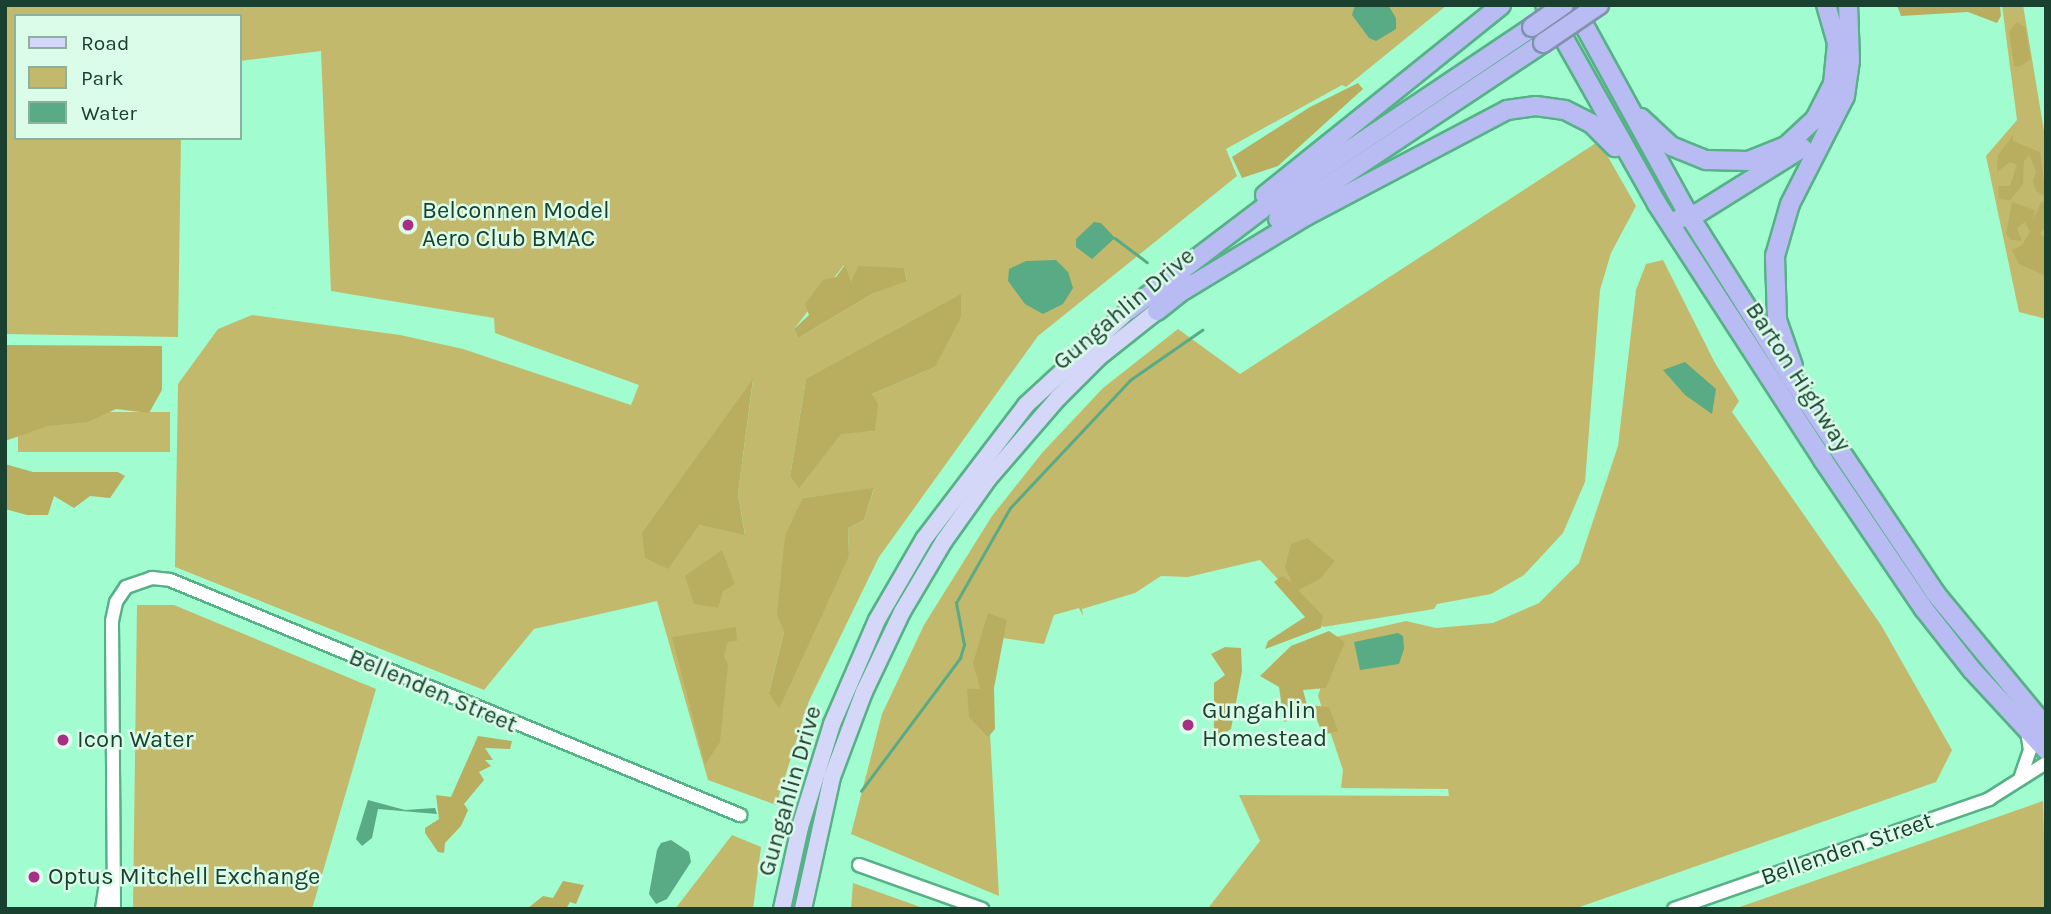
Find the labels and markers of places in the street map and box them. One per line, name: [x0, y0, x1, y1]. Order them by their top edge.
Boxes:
place label: Belconnen Model Aero Club BMAC: [422, 197, 610, 253]
marker: Belconnen Model Aero Club BMAC: [400, 217, 416, 233]
place label: Gungahlin Homestead: [1202, 697, 1327, 753]
marker: Gungahlin Homestead: [1180, 717, 1196, 733]
place label: Icon Water: [77, 726, 193, 754]
marker: Icon Water: [55, 732, 71, 748]
place label: Optus Mitchell Exchange: [48, 863, 320, 891]
marker: Optus Mitchell Exchange: [26, 869, 42, 885]

